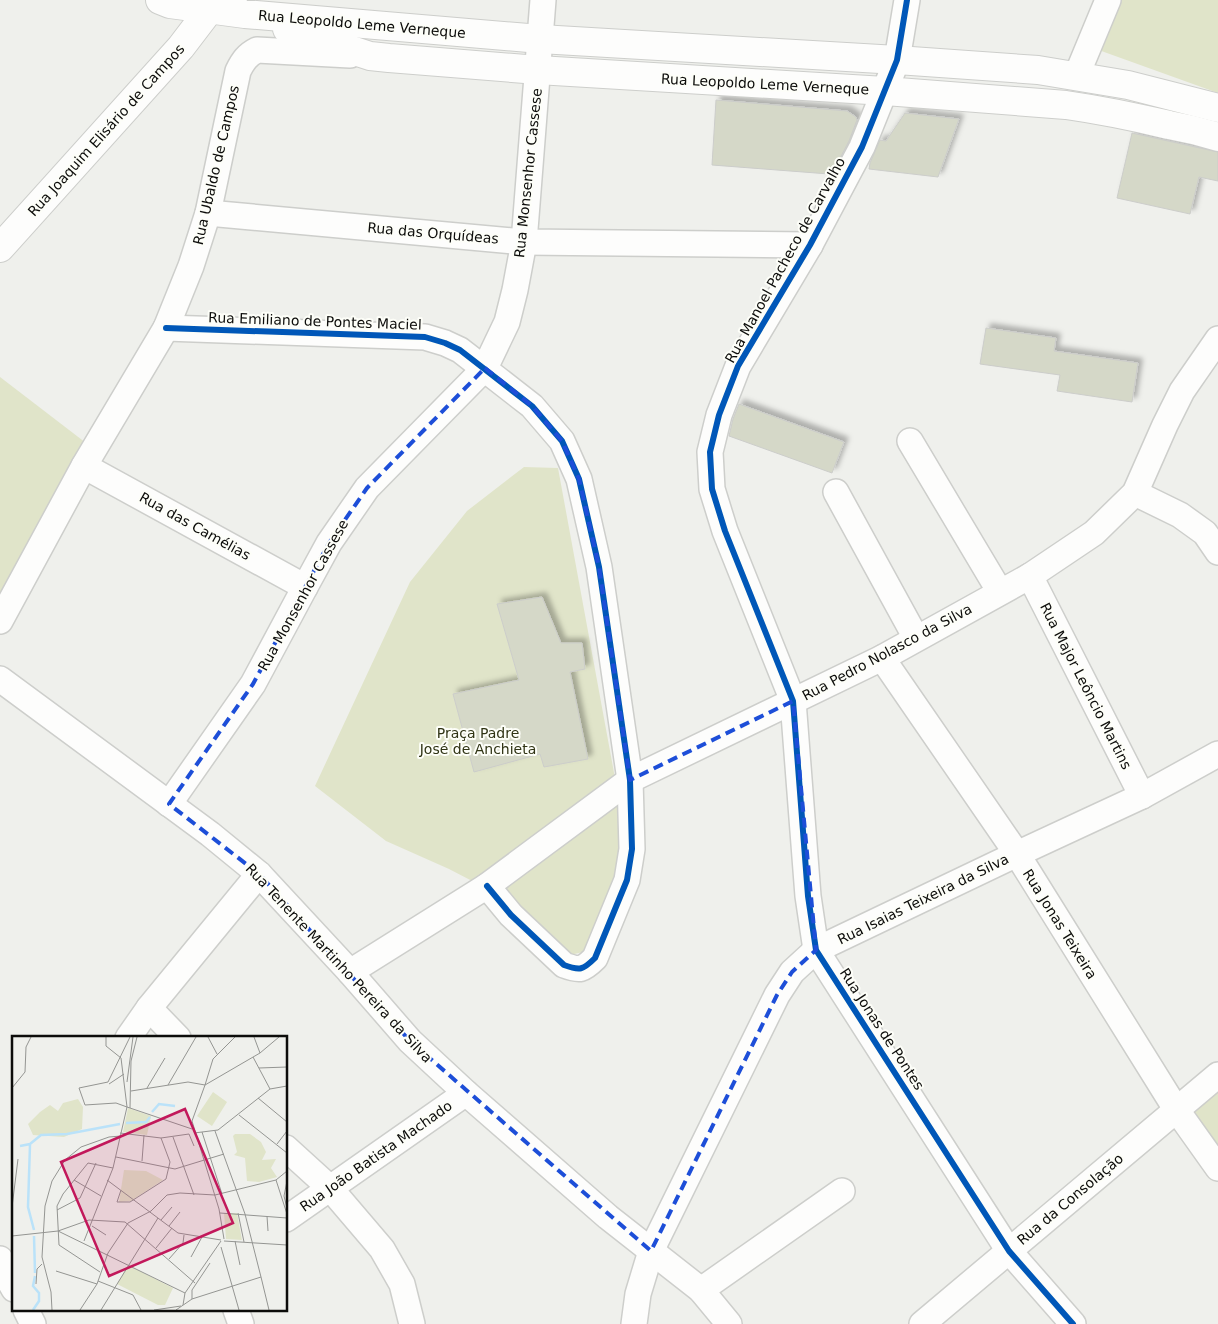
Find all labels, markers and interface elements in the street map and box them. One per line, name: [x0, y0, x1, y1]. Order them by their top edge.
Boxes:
street label: Rua Leopoldo Leme Verneque: [258, 7, 466, 41]
street label: Rua Joaquim Elisário de Campos: [24, 41, 188, 219]
street label: Rua Leopoldo Leme Verneque: [661, 71, 869, 97]
street label: Rua Ubaldo de Campos: [190, 84, 242, 246]
street label: Rua Monsenhor Cassese: [511, 87, 545, 259]
street label: Rua Manoel Pacheco de Carvalho: [722, 154, 848, 366]
street label: Rua das Orquídeas: [367, 219, 499, 247]
street label: Rua Emiliano de Pontes Maciel: [208, 309, 422, 333]
street label: Rua das Camélias: [137, 489, 253, 563]
street label: Rua Monsenhor Cassese: [255, 517, 351, 673]
street label: Rua Pedro Nolasco da Silva: [799, 600, 975, 704]
street label: Rua Major Leôncio Martins: [1037, 600, 1135, 772]
park label: Praça Padre José de Anchieta: [419, 725, 536, 757]
street label: Rua Isaias Teixeira da Silva: [835, 850, 1011, 948]
street label: Rua Tenente Martinho Pereira da Silva: [242, 860, 436, 1066]
street label: Rua Jonas Teixeira: [1020, 866, 1100, 982]
street label: Rua Jonas de Pontes: [837, 965, 927, 1093]
inset map: [12, 1036, 288, 1312]
street label: Rua João Batista Machado: [297, 1097, 455, 1215]
street label: Rua da Consolação: [1014, 1150, 1126, 1248]

